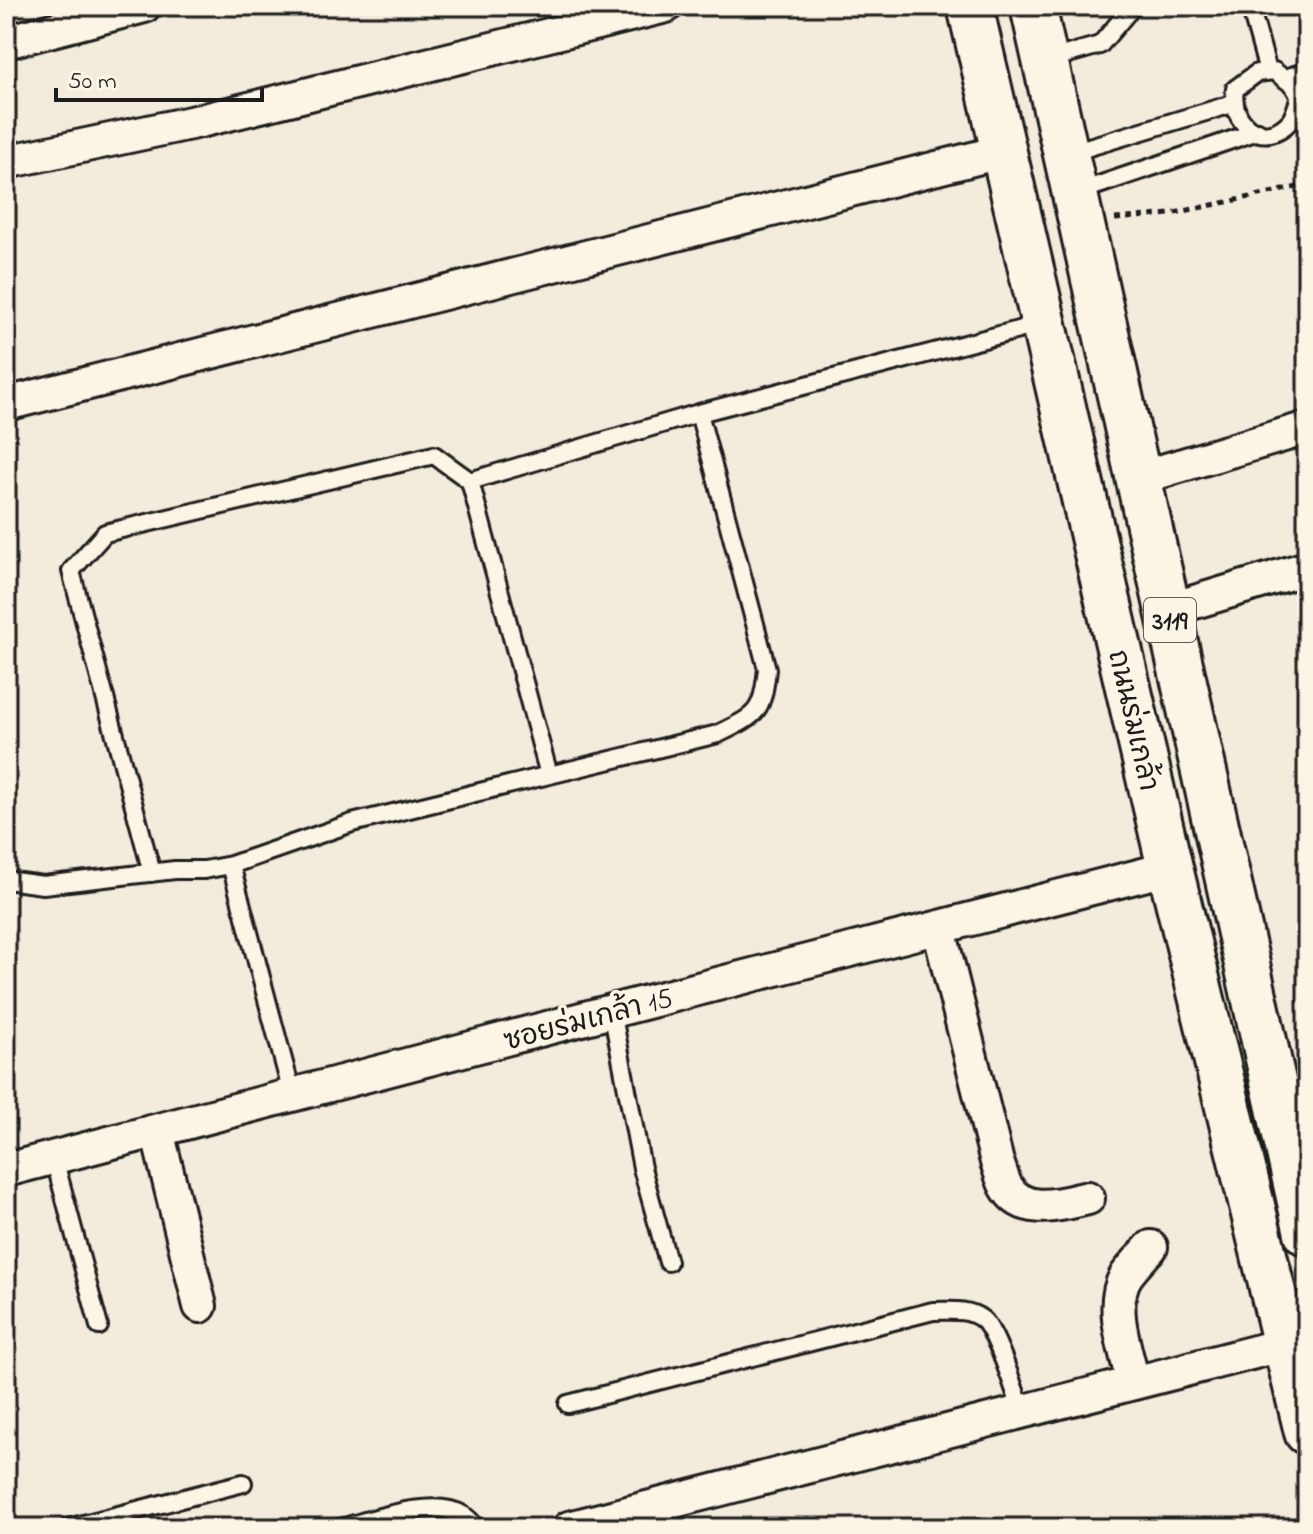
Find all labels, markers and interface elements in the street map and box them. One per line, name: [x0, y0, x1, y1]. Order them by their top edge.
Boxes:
scale bar: [56, 52, 262, 102]
text: 50 m: [68, 65, 117, 100]
road number: 3119: [1144, 598, 1196, 642]
street label: ถนนร่มเกล้า: [1095, 646, 1169, 796]
street label: ซอยร่มเกล้า 15: [500, 978, 678, 1064]

